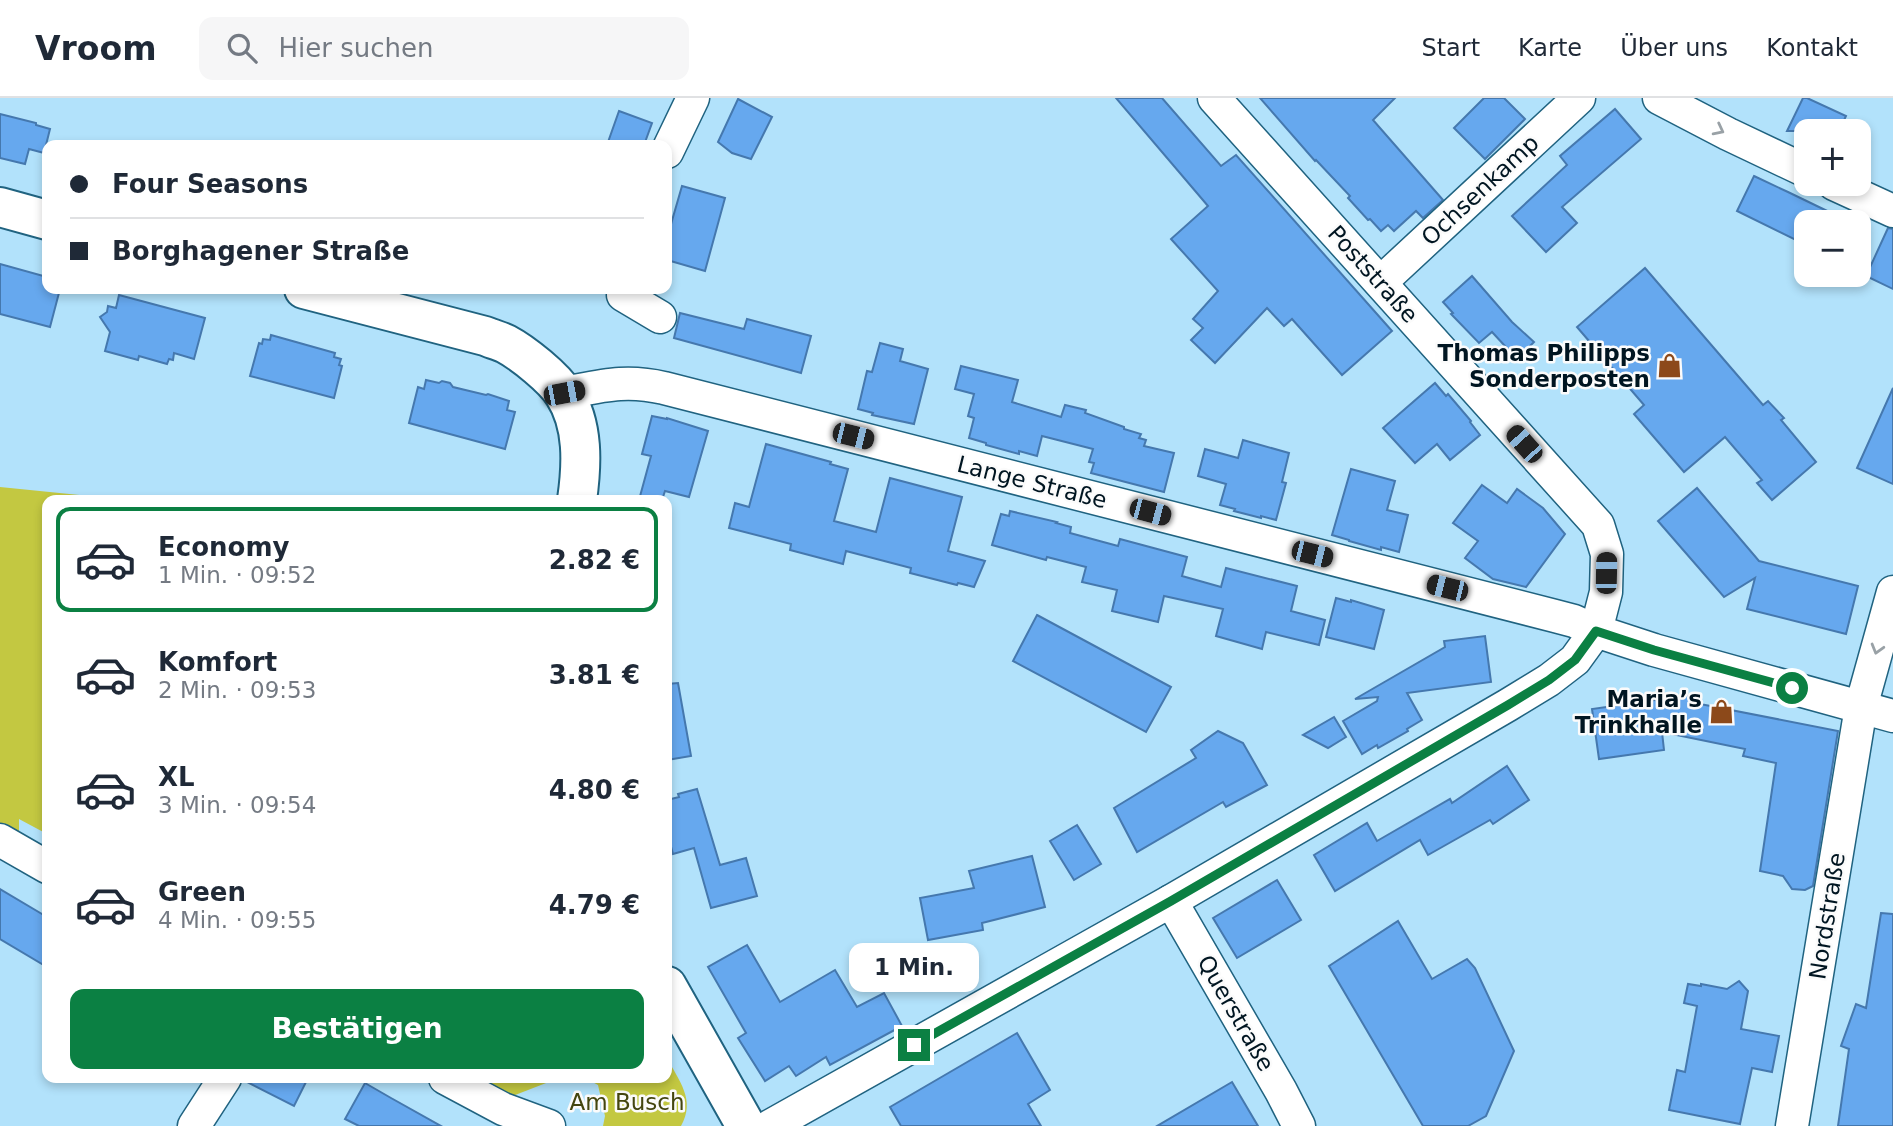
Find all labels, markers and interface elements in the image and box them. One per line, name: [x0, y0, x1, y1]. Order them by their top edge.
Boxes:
search box: [199, 17, 689, 80]
text: Vroom: [35, 29, 157, 68]
icon: search: [223, 29, 261, 67]
text: Hier suchen: [279, 33, 434, 63]
text: Start: [1421, 34, 1480, 62]
text: Karte: [1518, 34, 1582, 62]
text: Über uns: [1620, 34, 1728, 62]
text: Kontakt: [1766, 34, 1858, 62]
map controls: [1794, 119, 1871, 287]
button: +: [1794, 119, 1871, 196]
one-way arrow: [1712, 121, 1724, 135]
street label: Ochsenkamp: [1416, 129, 1544, 251]
text: Four Seasons: [112, 169, 308, 199]
button: −: [1794, 210, 1871, 287]
street label: Poststraße: [1323, 220, 1423, 328]
text: Borghagener Straße: [112, 236, 409, 266]
place label: Thomas Philipps Sonderposten: [1437, 340, 1650, 392]
shop icon: Thomas Philipps Sonderposten: [1656, 352, 1684, 380]
car: [542, 379, 587, 407]
car: [831, 421, 876, 451]
car: [1503, 421, 1546, 467]
street label: Lange Straße: [954, 451, 1110, 513]
car: [1127, 496, 1174, 528]
icon: car: [74, 528, 137, 591]
text: Economy: [158, 532, 289, 562]
car: [1290, 539, 1335, 569]
text: 2.82 €: [549, 545, 640, 575]
car: [1596, 552, 1617, 594]
text: 1 Min. · 09:52: [158, 562, 316, 588]
car: [1425, 573, 1470, 603]
icon: car: [74, 643, 137, 706]
one-way arrow: [1871, 643, 1885, 655]
text: Komfort: [158, 647, 277, 677]
text: 3.81 €: [549, 660, 640, 690]
route start: [1776, 672, 1808, 704]
text: 2 Min. · 09:53: [158, 677, 316, 703]
place label: Maria’s Trinkhalle: [1575, 686, 1702, 738]
shop icon: Maria’s Trinkhalle: [1708, 698, 1736, 726]
icon: car: [74, 758, 137, 821]
text: XL: [158, 762, 195, 792]
text: 4.80 €: [549, 775, 640, 805]
text: 3 Min. · 09:54: [158, 792, 316, 818]
street label: Nordstraße: [1804, 851, 1850, 981]
icon: car: [74, 873, 137, 936]
text: Green: [158, 877, 246, 907]
text: 4.79 €: [549, 890, 640, 920]
text: 4 Min. · 09:55: [158, 907, 316, 933]
callout: 1 Min.: [849, 944, 979, 992]
street label: Querstraße: [1192, 950, 1280, 1076]
text: 1 Min.: [874, 954, 954, 980]
button: Bestätigen: [70, 989, 644, 1069]
route end: [898, 1029, 930, 1061]
park label: Am Busch: [569, 1089, 685, 1115]

